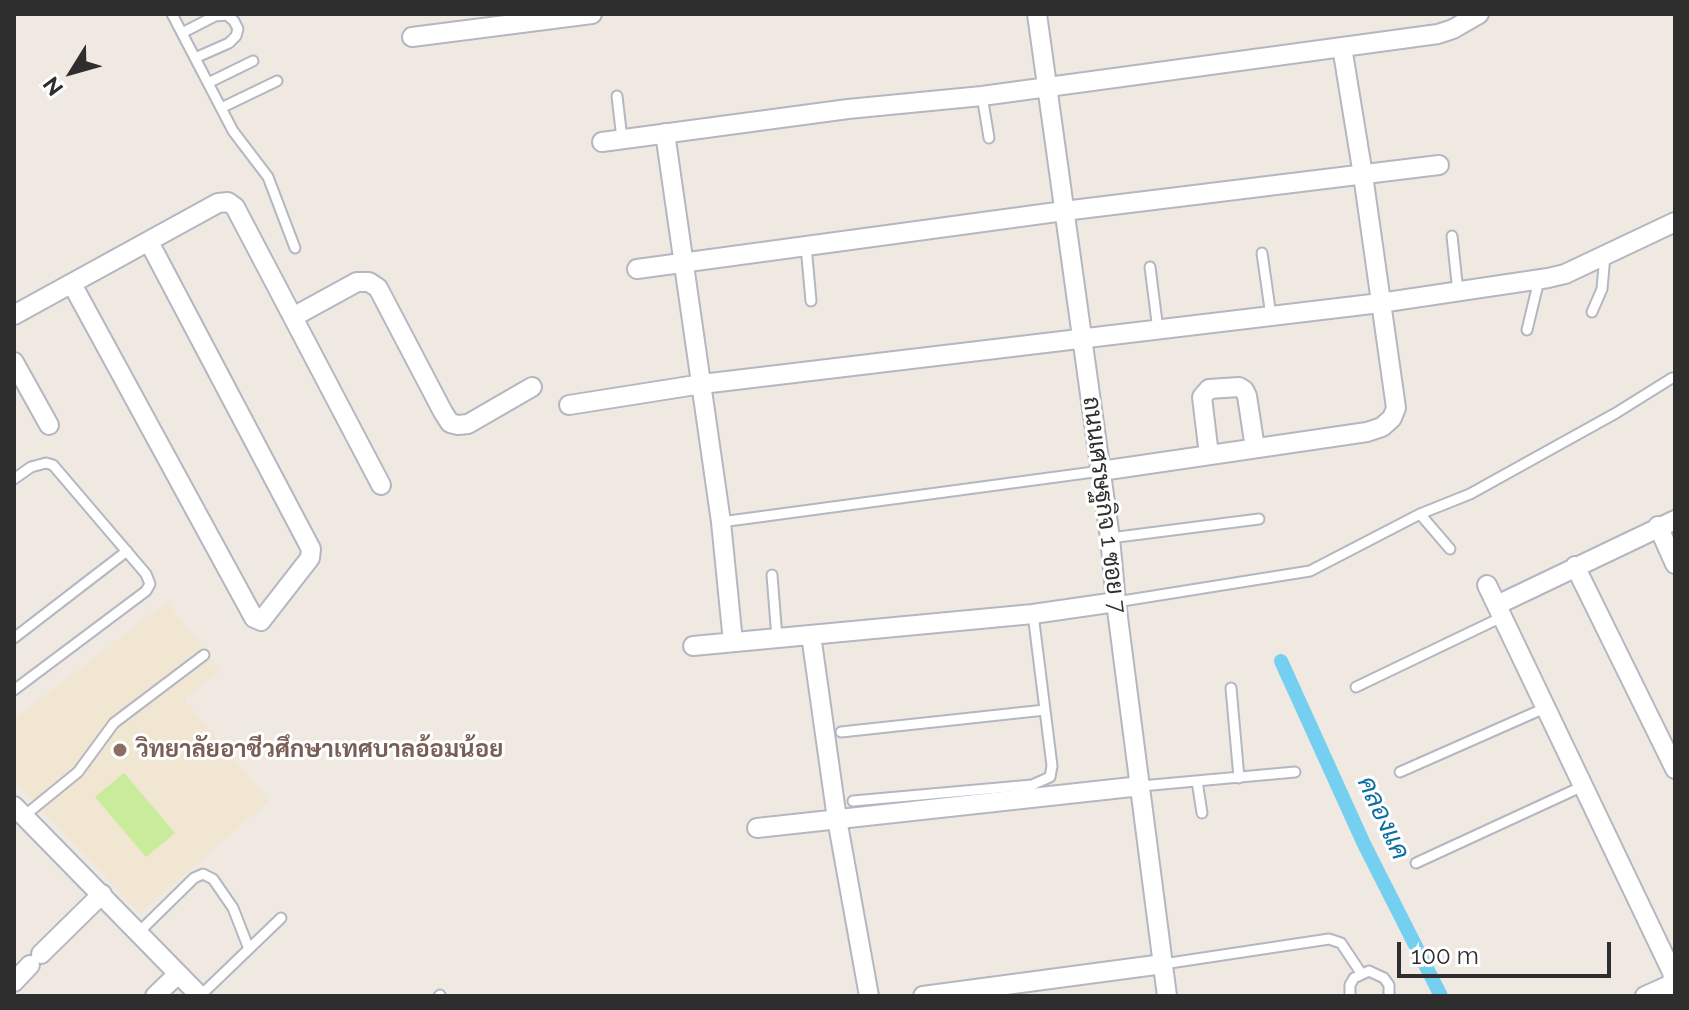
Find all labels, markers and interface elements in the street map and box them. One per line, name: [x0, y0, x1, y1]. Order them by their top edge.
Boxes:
north arrow: [32, 32, 112, 112]
text: N: [37, 72, 68, 101]
street label: ถนนเศรษฐกิจ 1 ซอย 7: [1076, 395, 1132, 615]
place label: วิทยาลัยอาชีวศึกษาเทศบาลอ้อมน้อย: [136, 736, 503, 764]
marker: วิทยาลัยอาชีวศึกษาเทศบาลอ้อมน้อย: [111, 741, 129, 759]
water label: คลองแค: [1350, 771, 1416, 865]
scale bar: [1401, 926, 1615, 976]
text: 100 m: [1411, 941, 1479, 970]

